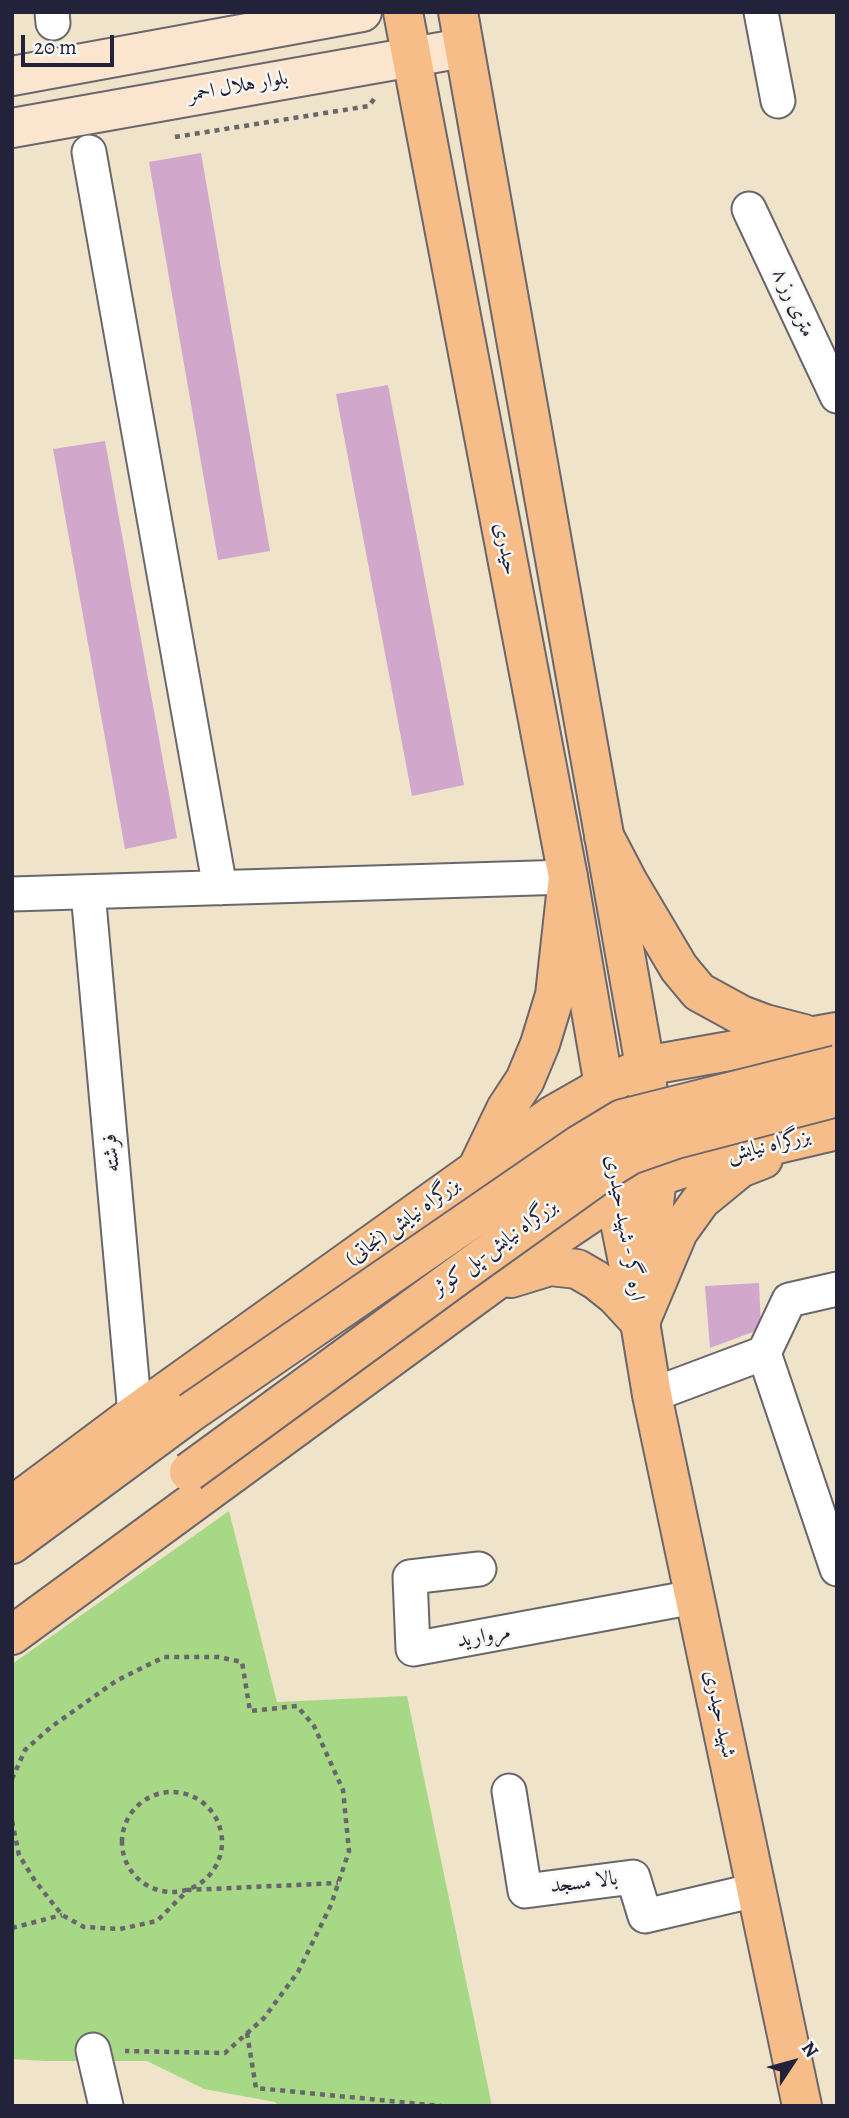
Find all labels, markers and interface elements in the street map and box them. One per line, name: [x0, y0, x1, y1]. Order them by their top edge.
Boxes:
scale bar: [24, 21, 117, 65]
text: 20 m: [34, 33, 77, 61]
street label: بلوار هلال احمر: [186, 66, 290, 108]
street label: ۸ متری رز: [766, 265, 820, 341]
street label: حیدری: [488, 520, 522, 578]
street label: بزرگراه نیایش: [725, 1124, 813, 1168]
street label: فرشته: [98, 1133, 126, 1173]
street label: اره گر - شهید حیدری: [599, 1153, 649, 1303]
street label: بزرگراه نیایش (نجاتی): [341, 1172, 465, 1272]
street label: بزرگراه نیایش-پل کوثر: [427, 1194, 563, 1302]
street label: مروارید: [455, 1620, 513, 1654]
street label: شهید حیدری: [697, 1668, 741, 1760]
street label: بالا مسجد: [549, 1866, 619, 1900]
north arrow: [758, 2027, 828, 2097]
text: N: [795, 2036, 825, 2063]

